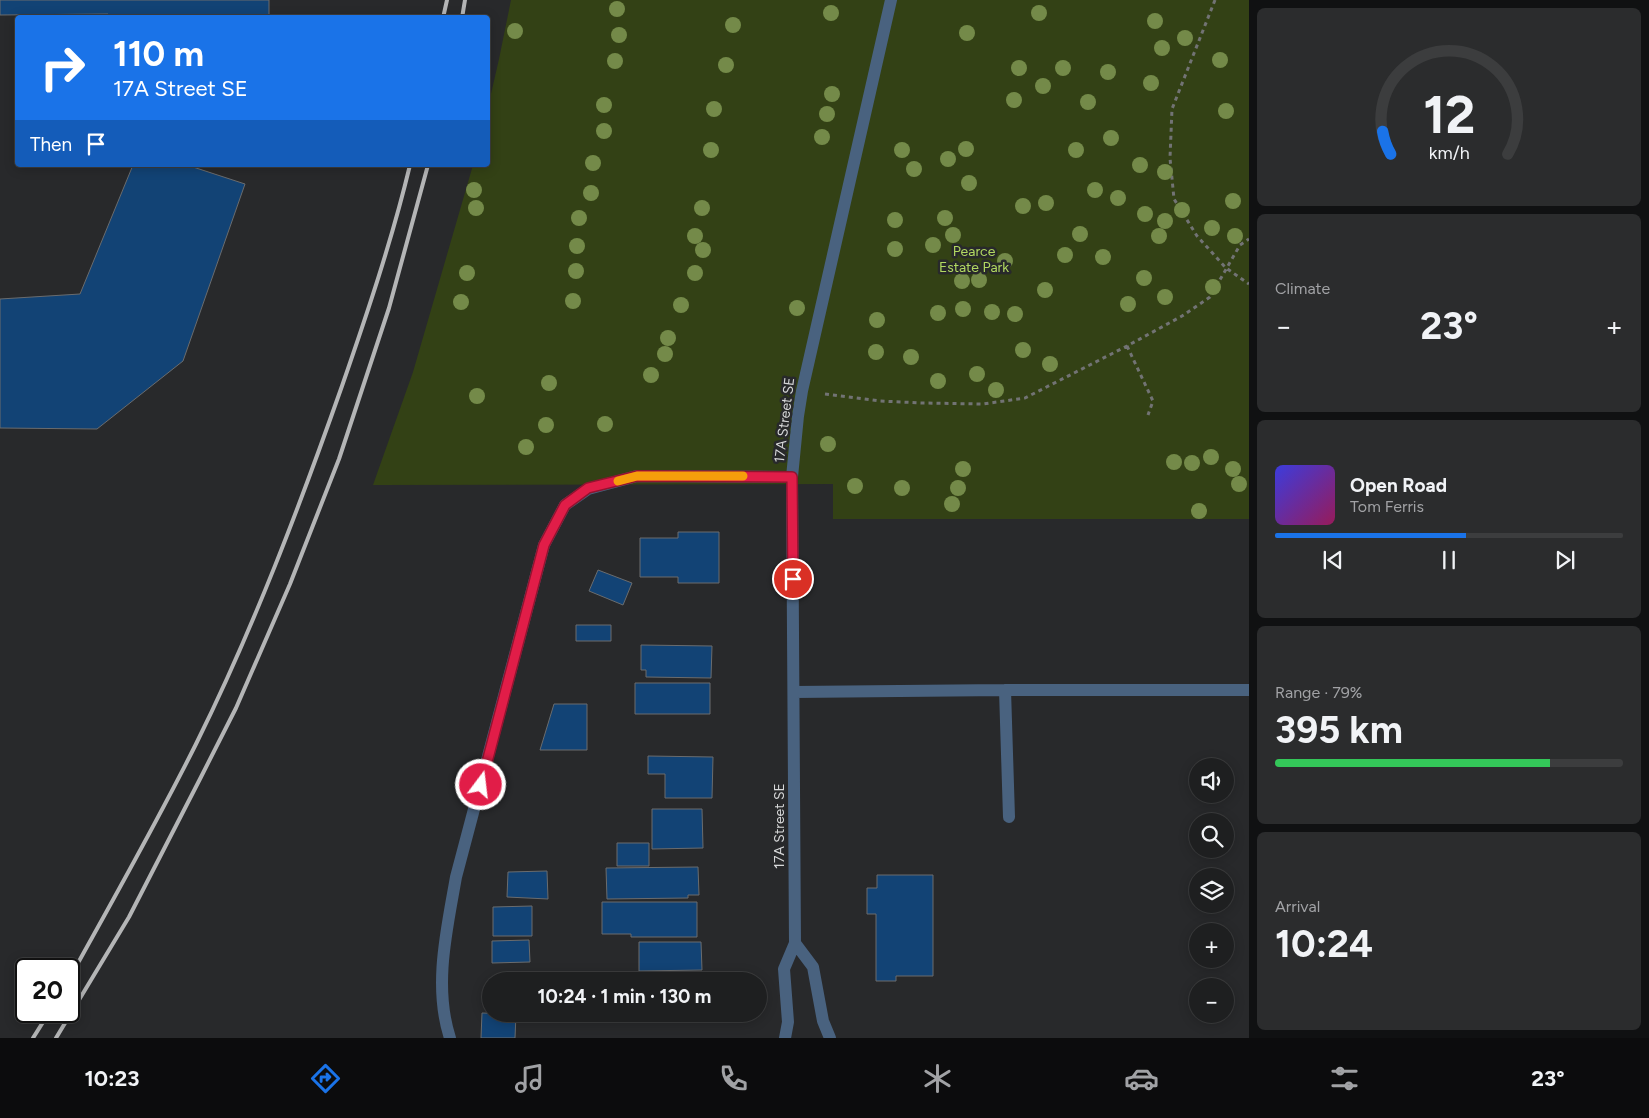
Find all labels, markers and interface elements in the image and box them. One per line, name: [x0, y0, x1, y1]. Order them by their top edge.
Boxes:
text: 110 m: [113, 33, 204, 75]
icon: right: [30, 35, 95, 100]
text: 17A Street SE: [113, 75, 248, 102]
text: 12: [1423, 84, 1475, 146]
icon: arrive: [82, 130, 110, 158]
text: Then: [30, 133, 72, 156]
text: km/h: [1429, 142, 1469, 163]
park label: Pearce Estate Park: [939, 243, 1009, 276]
text: Climate: [1275, 279, 1330, 298]
text: 23°: [1420, 303, 1478, 349]
text: −: [1275, 309, 1292, 343]
text: +: [1606, 309, 1623, 343]
street label: 17A Street SE: [771, 376, 798, 464]
text: Open Road: [1350, 474, 1447, 497]
text: Tom Ferris: [1350, 497, 1424, 516]
icon: previous: [1319, 546, 1347, 574]
icon: pause: [1435, 546, 1463, 574]
icon: next: [1551, 546, 1579, 574]
pin: [772, 558, 814, 600]
icon: arrive: [779, 565, 807, 593]
text: Range · 79%: [1275, 683, 1362, 702]
text: 395 km: [1275, 707, 1403, 753]
position arrow: [454, 758, 506, 810]
map controls: [1189, 758, 1234, 1023]
button: sound: [1189, 758, 1234, 803]
street label: 17A Street SE: [771, 783, 788, 869]
button: search: [1189, 813, 1234, 858]
button: layers: [1189, 868, 1234, 913]
text: Arrival: [1275, 897, 1320, 916]
text: 10:24: [1275, 921, 1373, 967]
button: +: [1189, 923, 1234, 968]
speed limit sign: 20: [15, 958, 80, 1023]
button: −: [1189, 978, 1234, 1023]
text: 10:24 · 1 min · 130 m: [538, 985, 711, 1008]
icon: directions: [308, 1061, 343, 1096]
icon: music: [512, 1061, 547, 1096]
icon: phone: [716, 1061, 751, 1096]
icon: climate: [920, 1061, 955, 1096]
icon: car: [1124, 1061, 1159, 1096]
icon: filters: [1327, 1061, 1362, 1096]
text: 10:23: [84, 1065, 140, 1092]
text: 23°: [1531, 1065, 1565, 1092]

